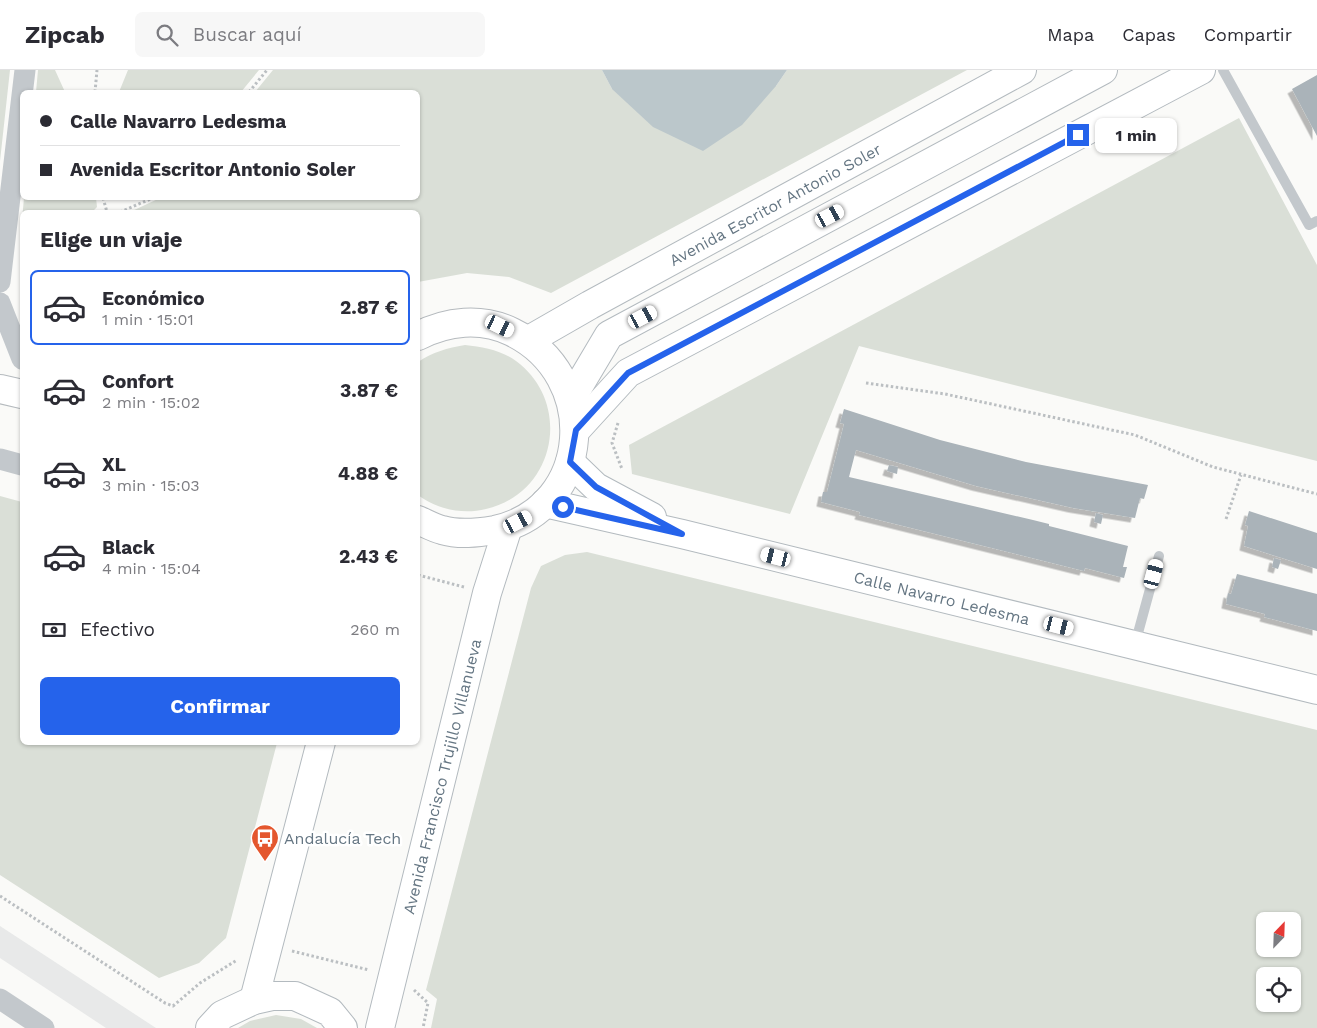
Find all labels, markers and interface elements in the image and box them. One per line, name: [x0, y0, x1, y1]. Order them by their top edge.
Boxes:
search box: [135, 12, 485, 57]
text: Zipcab: [25, 21, 105, 49]
icon: search: [153, 21, 181, 49]
text: Buscar aquí: [193, 23, 302, 46]
text: Mapa: [1047, 24, 1094, 45]
text: Capas: [1122, 24, 1176, 45]
text: Compartir: [1204, 24, 1292, 45]
text: Calle Navarro Ledesma: [70, 110, 286, 133]
callout: 1 min: [1096, 118, 1178, 152]
route end: [1067, 124, 1089, 146]
text: 1 min: [1115, 126, 1157, 145]
street label: Avenida Escritor Antonio Soler: [666, 139, 885, 270]
text: Avenida Escritor Antonio Soler: [70, 158, 355, 181]
car: [813, 202, 846, 230]
text: Elige un viaje: [40, 227, 183, 252]
icon: car: [42, 285, 87, 330]
text: Económico: [102, 287, 205, 310]
text: 2.87 €: [340, 296, 398, 319]
car: [626, 303, 659, 331]
text: 1 min · 15:01: [102, 310, 194, 329]
car: [483, 313, 516, 339]
icon: car: [42, 368, 87, 413]
text: Confort: [102, 370, 173, 393]
text: 3.87 €: [340, 379, 398, 402]
text: 2 min · 15:02: [102, 393, 200, 412]
icon: car: [42, 451, 87, 496]
text: XL: [102, 453, 126, 476]
text: 4.88 €: [338, 462, 398, 485]
text: 3 min · 15:03: [102, 476, 200, 495]
route start: [552, 496, 574, 518]
car: [501, 509, 534, 535]
icon: car: [42, 534, 87, 579]
text: Black: [102, 536, 155, 559]
text: 2.43 €: [339, 545, 398, 568]
car: [759, 546, 792, 568]
car: [1142, 558, 1165, 590]
text: 4 min · 15:04: [102, 559, 201, 578]
street label: Calle Navarro Ledesma: [852, 568, 1032, 629]
car: [1042, 615, 1075, 637]
icon: cash: [40, 616, 68, 644]
text: Efectivo: [80, 618, 155, 641]
text: 260 m: [350, 620, 400, 639]
street label: Avenida Francisco Trujillo Villanueva: [399, 637, 485, 916]
button: Confirmar: [40, 677, 400, 735]
bus stop icon: Andalucía Tech: [250, 823, 280, 862]
place label: Andalucía Tech: [284, 829, 401, 848]
north arrow: [1256, 912, 1301, 958]
map controls: [1256, 912, 1301, 1012]
button: locate: [1256, 967, 1301, 1012]

